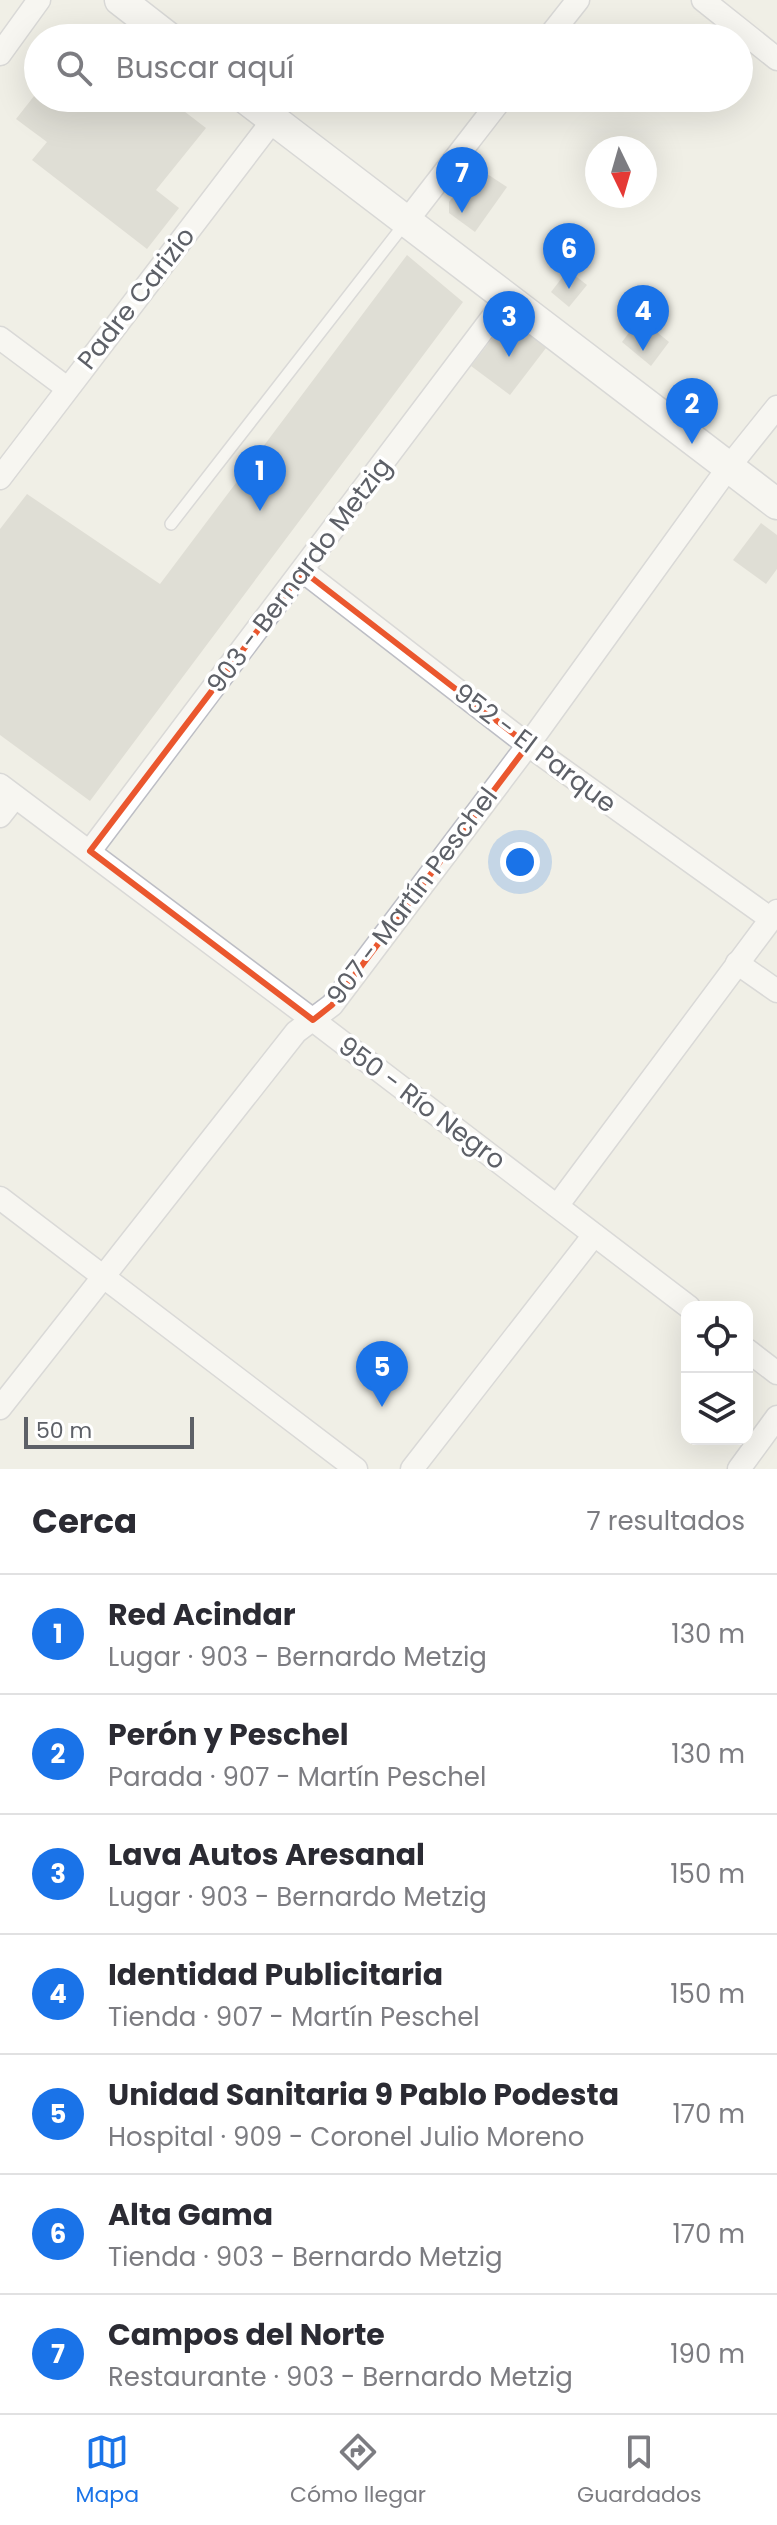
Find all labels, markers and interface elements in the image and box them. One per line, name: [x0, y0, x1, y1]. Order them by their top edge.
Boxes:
search box: [24, 24, 753, 112]
icon: search: [52, 46, 96, 90]
text: Buscar aquí: [116, 46, 294, 89]
north arrow: [585, 136, 657, 208]
pin: 7: [436, 147, 488, 213]
street label: Padre Carizio: [69, 219, 203, 377]
pin: 6: [543, 223, 595, 289]
pin: 4: [617, 285, 669, 351]
pin: 3: [483, 291, 535, 357]
pin: 2: [666, 378, 718, 444]
pin: 1: [234, 445, 286, 511]
street label: 903 - Bernardo Metzig: [198, 450, 400, 700]
street label: 952 - El Parque: [446, 675, 624, 821]
street label: 907 - Martín Peschel: [318, 780, 506, 1012]
your location: [500, 842, 540, 882]
street label: 950 - Río Negro: [331, 1028, 513, 1178]
map controls: [681, 1301, 753, 1445]
button: locate: [681, 1301, 753, 1373]
pin: 5: [356, 1341, 408, 1407]
button: layers: [681, 1373, 753, 1445]
scale bar: [24, 1413, 194, 1449]
text: 50 m: [36, 1415, 92, 1446]
text: Cerca: [32, 1497, 137, 1545]
text: 7 resultados: [587, 1503, 745, 1539]
text: Red Acindar: [108, 1593, 296, 1636]
text: 1: [53, 1616, 63, 1652]
text: 130 m: [671, 1616, 745, 1652]
text: Lugar · 903 - Bernardo Metzig: [108, 1639, 487, 1675]
text: Perón y Peschel: [108, 1713, 349, 1756]
text: 2: [51, 1736, 65, 1772]
text: 130 m: [671, 1736, 745, 1772]
text: Parada · 907 - Martín Peschel: [108, 1759, 486, 1795]
text: Lava Autos Aresanal: [108, 1833, 425, 1876]
text: 3: [50, 1856, 66, 1892]
text: 150 m: [670, 1856, 745, 1892]
text: Lugar · 903 - Bernardo Metzig: [108, 1879, 487, 1915]
text: Identidad Publicitaria: [108, 1953, 443, 1996]
text: 4: [49, 1976, 67, 2012]
text: 150 m: [670, 1976, 745, 2012]
text: Tienda · 907 - Martín Peschel: [108, 1999, 480, 2035]
text: Unidad Sanitaria 9 Pablo Podesta: [108, 2073, 619, 2116]
text: 5: [50, 2096, 66, 2132]
text: 170 m: [672, 2096, 745, 2132]
text: Hospital · 909 - Coronel Julio Moreno: [108, 2119, 584, 2155]
text: Alta Gama: [108, 2193, 273, 2236]
text: 6: [50, 2216, 66, 2252]
text: 170 m: [672, 2216, 745, 2252]
text: Tienda · 903 - Bernardo Metzig: [108, 2239, 503, 2275]
text: Campos del Norte: [108, 2313, 385, 2356]
text: 7: [51, 2336, 65, 2372]
text: 190 m: [670, 2336, 745, 2372]
text: Restaurante · 903 - Bernardo Metzig: [108, 2359, 573, 2395]
tab: Mapa: [75, 2430, 139, 2511]
tab: Cómo llegar: [290, 2430, 426, 2511]
tab: Guardados: [577, 2430, 702, 2511]

